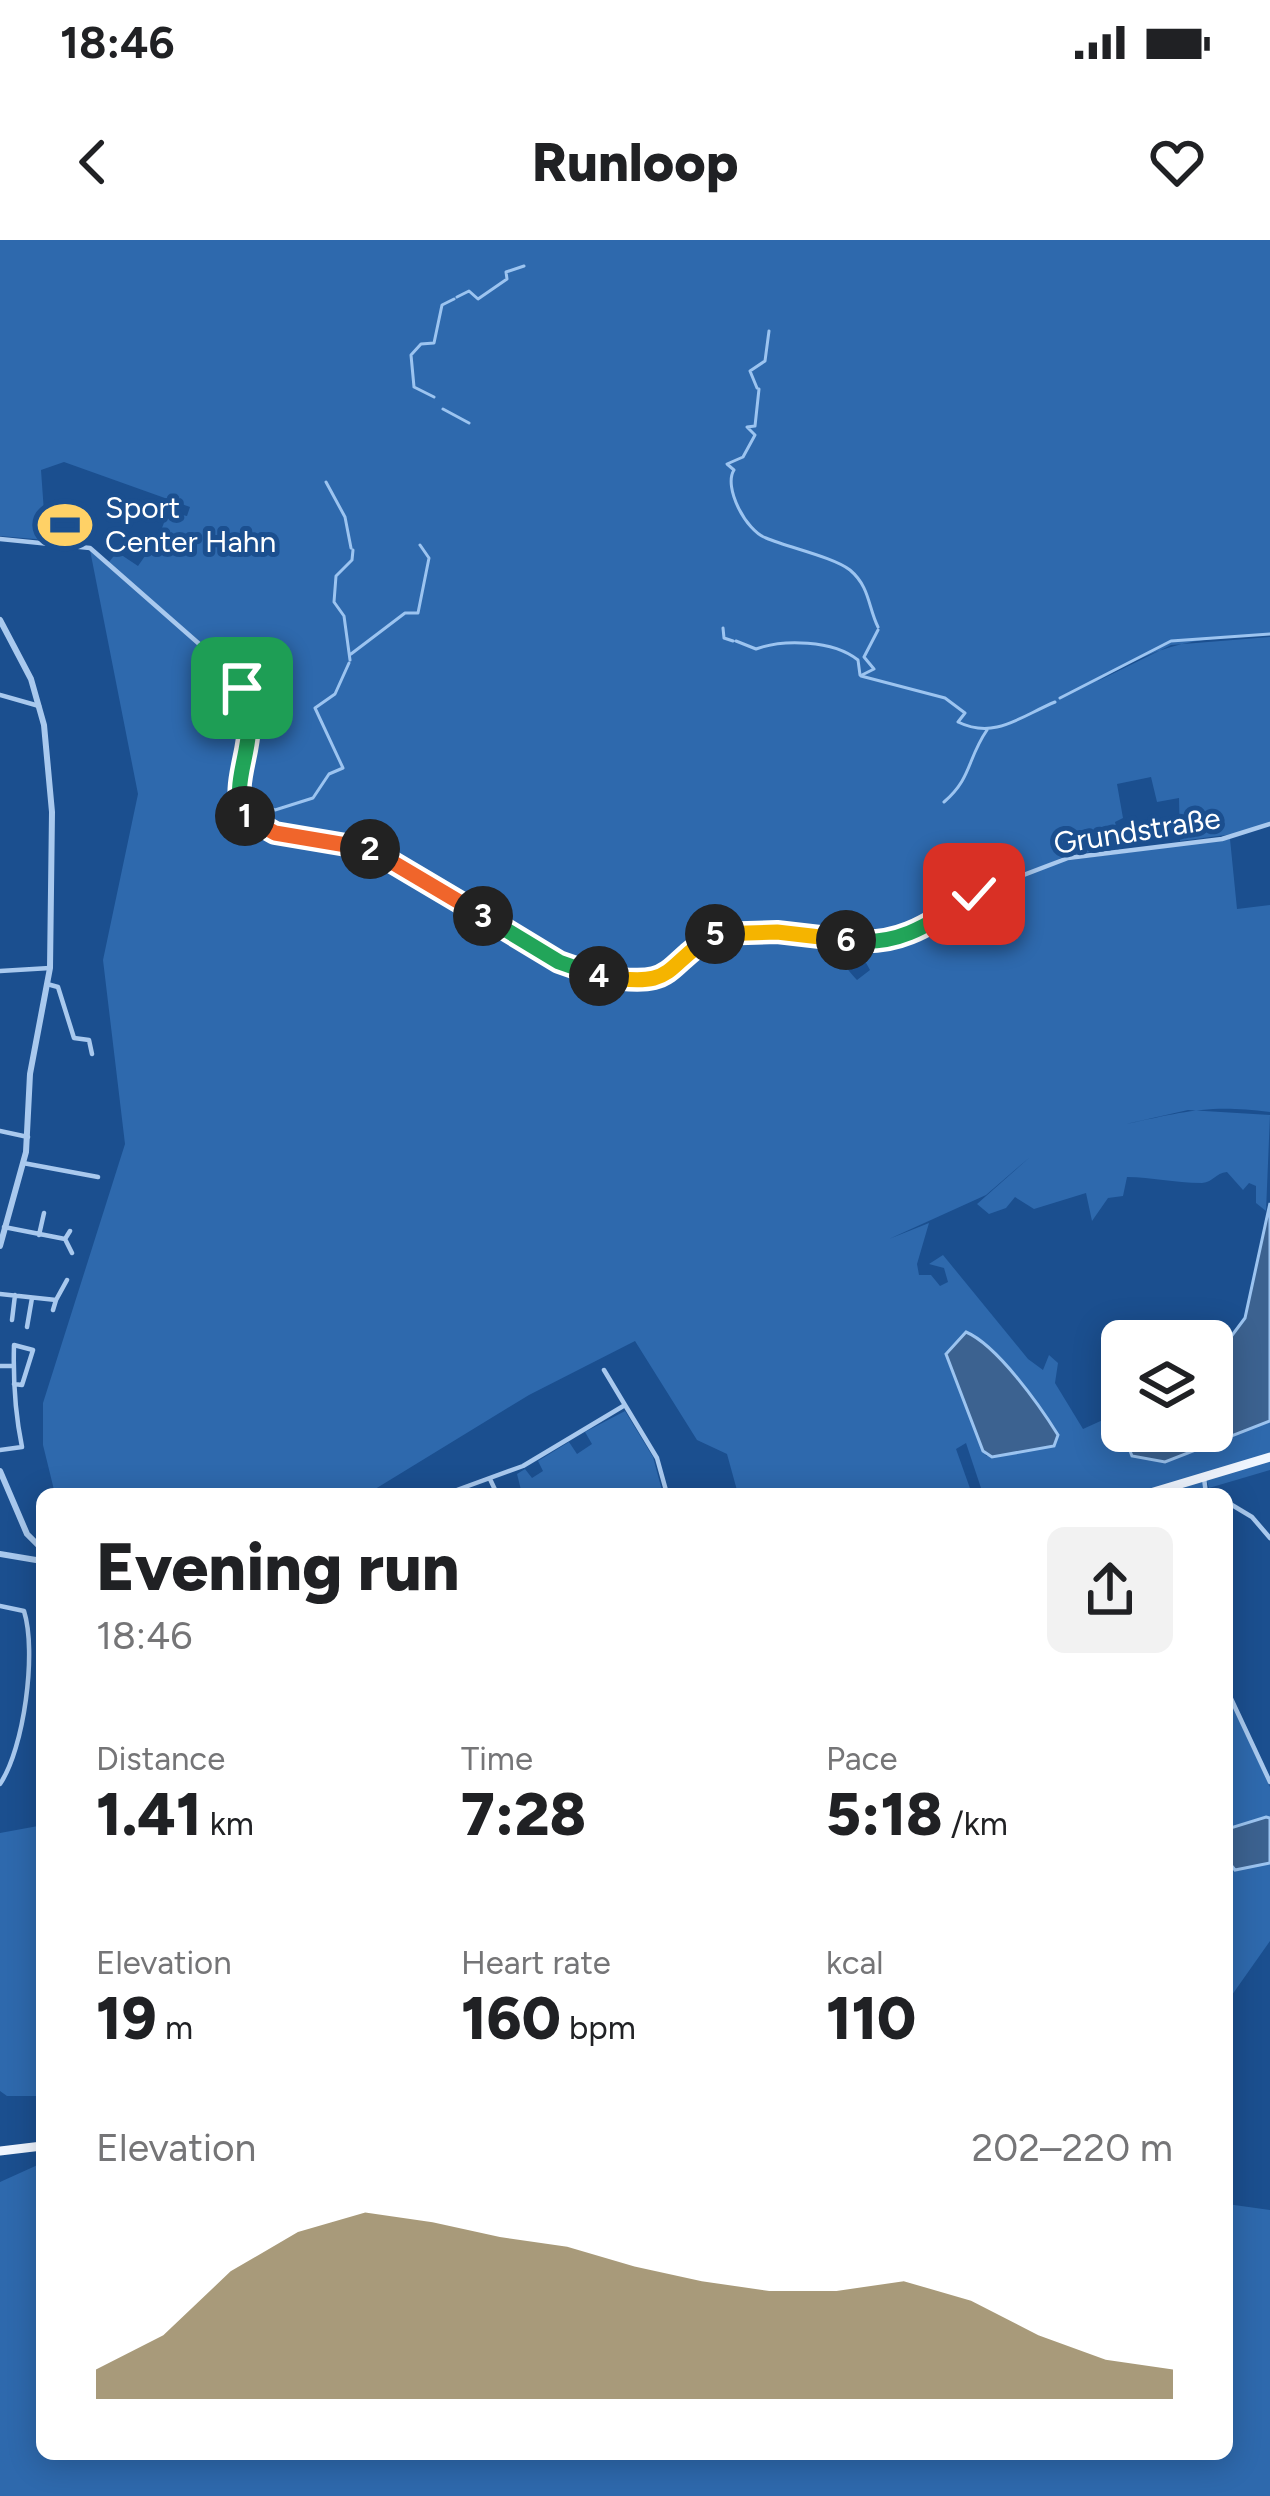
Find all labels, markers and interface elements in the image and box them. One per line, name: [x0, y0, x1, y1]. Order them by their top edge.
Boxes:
text: 18:46: [60, 15, 175, 69]
icon: back: [60, 129, 126, 195]
icon: heart: [1144, 129, 1210, 195]
text: Runloop: [532, 130, 738, 195]
place label: Sport Center Hahn: [105, 489, 276, 560]
sports icon: Sport Center Hahn: [36, 496, 94, 554]
pin: [191, 637, 293, 739]
icon: arrive: [209, 655, 275, 721]
pin: 1: [215, 786, 275, 846]
text: 1: [238, 796, 252, 835]
street label: Grundstraße: [1051, 799, 1223, 862]
pin: 2: [340, 819, 400, 879]
text: 2: [360, 829, 380, 868]
pin: [923, 843, 1025, 945]
icon: check: [941, 861, 1007, 927]
pin: 3: [453, 886, 513, 946]
text: 3: [474, 896, 492, 935]
pin: 5: [685, 904, 745, 964]
pin: 6: [816, 910, 876, 970]
text: 5: [705, 914, 725, 953]
text: 6: [836, 920, 856, 959]
pin: 4: [569, 946, 629, 1006]
text: 4: [589, 956, 609, 995]
map controls: [1101, 1320, 1233, 1452]
button: layers: [1101, 1320, 1233, 1452]
text: Evening run: [96, 1527, 460, 1607]
button: share: [1047, 1527, 1173, 1653]
text: 18:46: [96, 1612, 192, 1659]
text: Distance: [96, 1739, 225, 1778]
text: Time: [461, 1739, 533, 1778]
text: Pace: [826, 1739, 897, 1778]
text: 1.41: [96, 1778, 201, 1850]
text: 7:28: [461, 1778, 586, 1850]
text: 5:18: [826, 1778, 943, 1850]
text: km: [201, 1804, 254, 1843]
text: /km: [943, 1804, 1008, 1843]
text: Elevation: [96, 1943, 232, 1982]
text: Heart rate: [461, 1943, 611, 1982]
text: kcal: [826, 1943, 884, 1982]
text: 19: [96, 1982, 157, 2054]
text: 160: [461, 1982, 561, 2054]
text: 110: [826, 1982, 916, 2054]
text: m: [157, 2008, 193, 2047]
text: bpm: [561, 2008, 636, 2047]
text: Elevation: [96, 2124, 256, 2171]
text: 202–220 m: [972, 2124, 1173, 2171]

